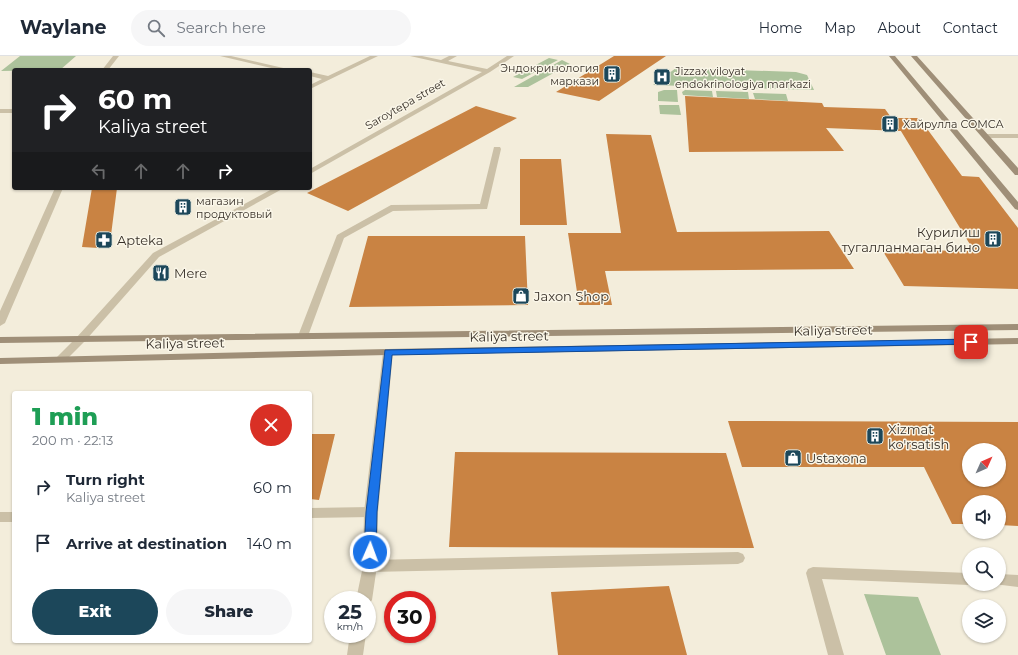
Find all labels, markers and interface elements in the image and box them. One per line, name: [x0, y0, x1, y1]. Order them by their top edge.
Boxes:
search box: [131, 10, 411, 46]
text: Waylane: [20, 16, 107, 39]
icon: search: [145, 17, 167, 39]
text: Search here: [177, 18, 266, 37]
text: Home: [759, 19, 802, 37]
text: Map: [824, 19, 855, 37]
text: About: [877, 19, 921, 37]
text: Contact: [943, 19, 998, 37]
place label: Эндокринология маркази: [500, 61, 599, 88]
building icon: Эндокринология маркази: [602, 64, 622, 84]
place label: Jizzax viloyat endokrinologiya markazi: [674, 64, 811, 91]
hospital icon: Jizzax viloyat endokrinologiya markazi: [652, 67, 672, 87]
street label: Saroytepa street: [363, 75, 448, 133]
text: 60 m: [98, 82, 172, 116]
icon: right: [32, 84, 84, 136]
building icon: Хайрулла СОМСА: [880, 114, 900, 134]
text: Kaliya street: [98, 116, 208, 138]
place label: Хайрулла СОМСА: [903, 117, 1005, 131]
icon: left: [88, 160, 110, 182]
icon: ahead: [130, 160, 152, 182]
icon: ahead: [172, 160, 194, 182]
icon: right: [214, 160, 236, 182]
place label: магазин продуктовый: [196, 194, 272, 221]
building icon: магазин продуктовый: [173, 197, 193, 217]
place label: Курилиш тугалланмаган бино: [842, 224, 980, 255]
building icon: Курилиш тугалланмаган бино: [983, 229, 1003, 249]
pharmacy icon: Apteka: [94, 230, 114, 250]
place label: Apteka: [117, 232, 163, 248]
restaurant icon: Mere: [151, 263, 171, 283]
place label: Mere: [174, 265, 207, 281]
shop icon: Jaxon Shop: [511, 286, 531, 306]
place label: Jaxon Shop: [533, 288, 609, 304]
street label: Kaliya street: [793, 321, 873, 339]
pin: [954, 325, 988, 359]
street label: Kaliya street: [469, 327, 549, 345]
icon: arrive: [960, 331, 982, 353]
street label: Kaliya street: [145, 334, 225, 352]
text: 1 min: [32, 402, 98, 431]
button: close: [250, 404, 292, 446]
place label: Xizmat ko'rsatish: [888, 421, 949, 452]
building icon: Xizmat ko'rsatish: [865, 426, 885, 446]
text: 200 m · 22:13: [32, 432, 113, 448]
north arrow: [962, 443, 1006, 487]
map controls: [962, 443, 1006, 643]
shop icon: Ustaxona: [783, 448, 803, 468]
place label: Ustaxona: [806, 450, 867, 466]
text: Turn right: [66, 470, 145, 489]
icon: right: [32, 476, 54, 498]
text: 60 m: [253, 478, 292, 497]
text: Kaliya street: [66, 489, 145, 505]
button: sound: [962, 495, 1006, 539]
position arrow: [349, 531, 391, 573]
icon: arrive: [32, 532, 54, 554]
text: Arrive at destination: [66, 534, 227, 553]
text: 140 m: [247, 534, 292, 553]
button: search: [962, 547, 1006, 591]
button: Exit: [32, 589, 158, 635]
button: Share: [166, 589, 292, 635]
speed limit sign: 30: [384, 591, 436, 643]
button: layers: [962, 599, 1006, 643]
text: 25: [338, 600, 362, 624]
text: km/h: [337, 620, 363, 633]

